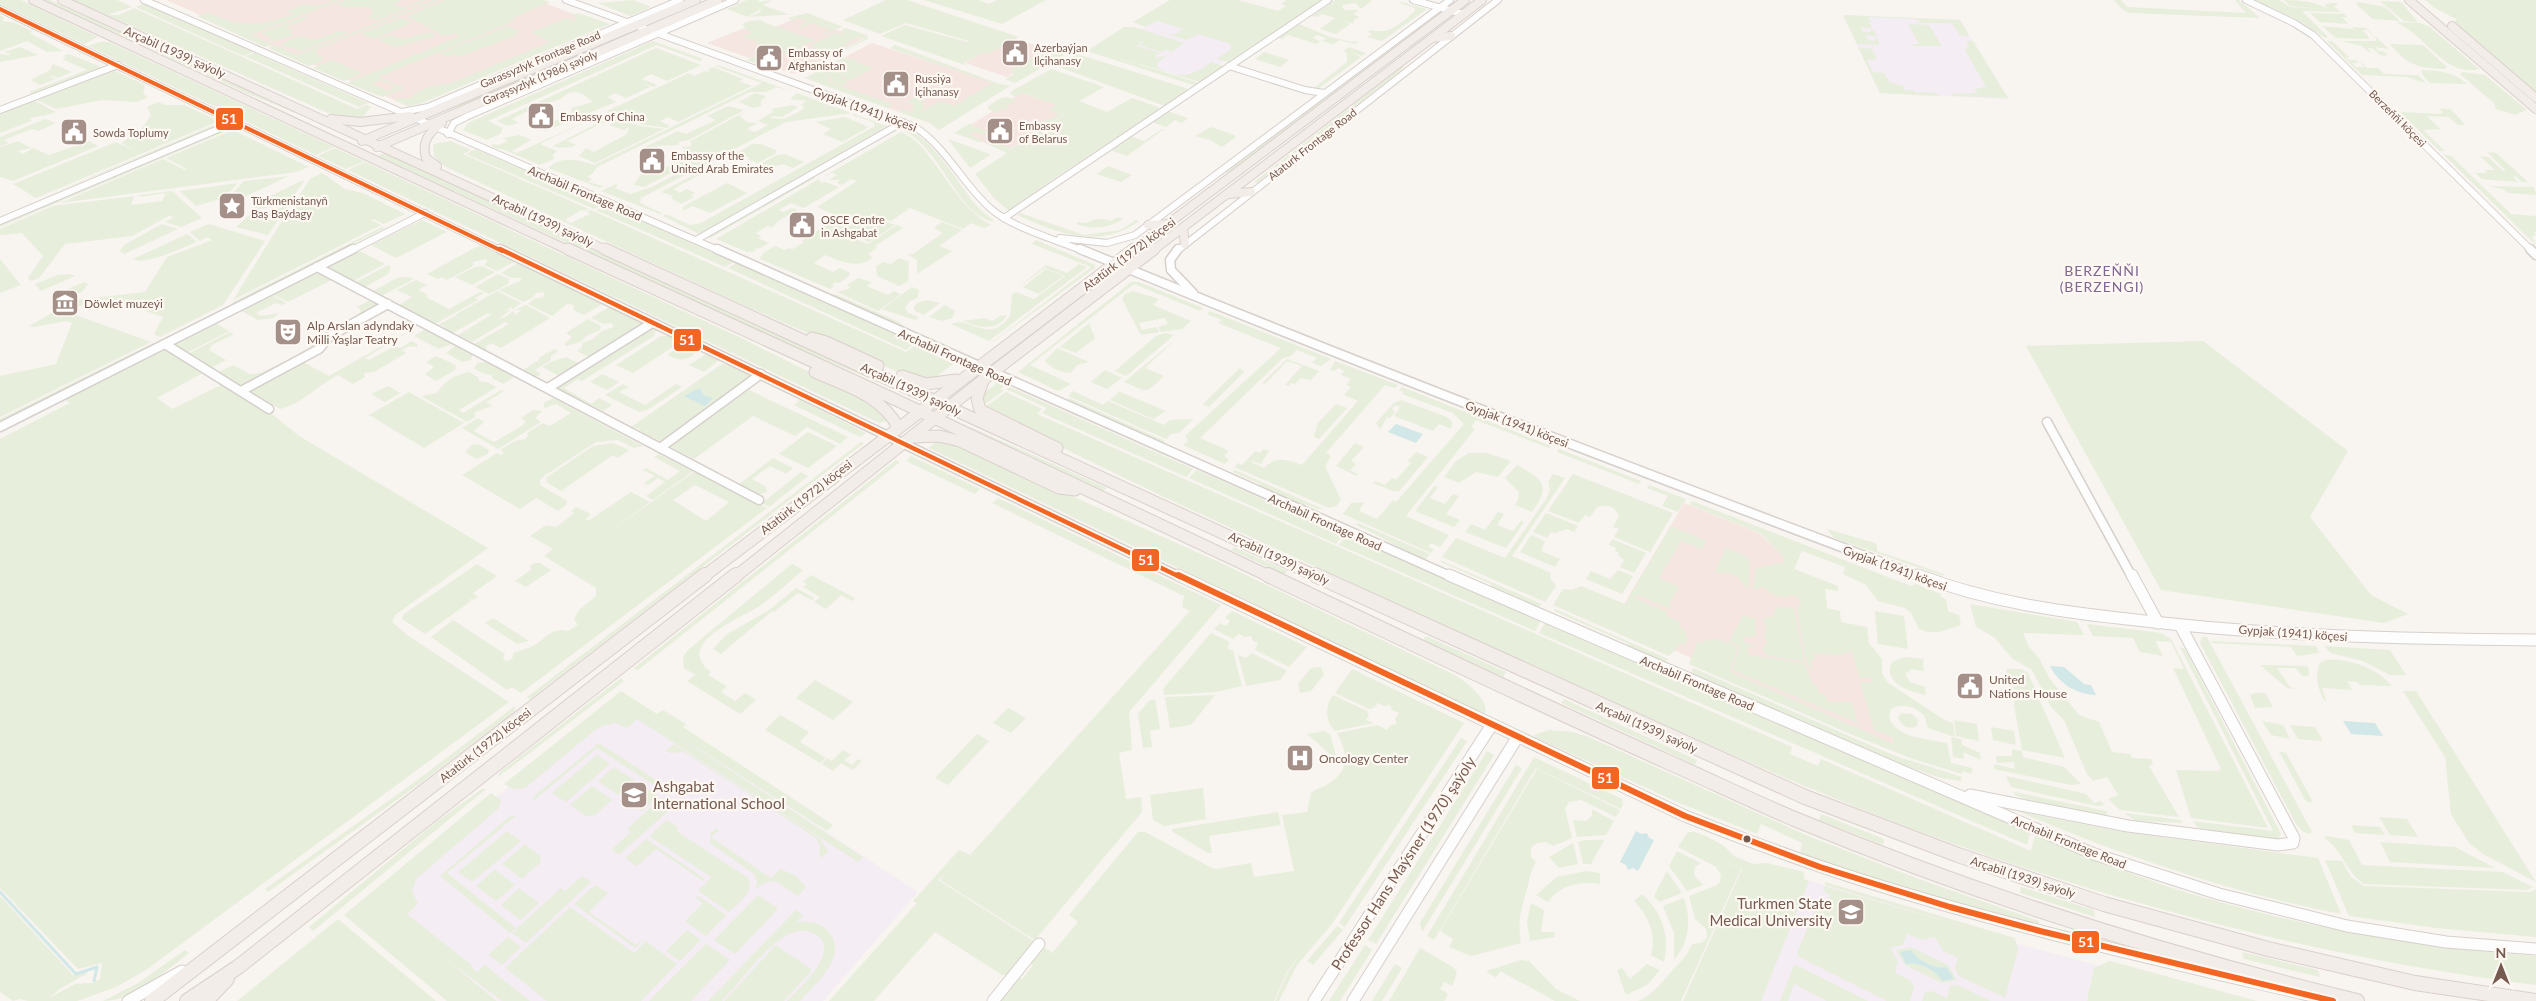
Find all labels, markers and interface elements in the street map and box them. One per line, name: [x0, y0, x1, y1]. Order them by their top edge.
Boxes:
street label: Arçabil (1939) şaýoly: [122, 23, 229, 81]
street label: Garassyzlyk Frontage Road: [478, 28, 602, 90]
public building icon: Azerbaýjan Ilçihanasy: [1000, 38, 1030, 68]
place label: Azerbaýjan Ilçihanasy: [1034, 41, 1088, 67]
public building icon: Embassy of Afghanistan: [754, 43, 784, 73]
place label: Embassy of Afghanistan: [788, 46, 845, 72]
street label: Garaşsyzlyk (1986) şaýoly: [480, 47, 600, 107]
public building icon: Russiýa lçihanasy: [881, 69, 911, 99]
place label: Russiýa lçihanasy: [915, 72, 959, 98]
street label: Gypjak (1941) köçesi: [811, 83, 919, 135]
street label: Berzeňňi köçesi: [2367, 87, 2429, 149]
public building icon: Embassy of China: [526, 101, 556, 131]
street label: Ataturk Frontage Road: [1265, 105, 1359, 183]
line badge: 51: [215, 107, 244, 131]
text: 51: [221, 110, 237, 127]
place label: Embassy of China: [560, 110, 645, 123]
public building icon: Embassy of Belarus: [985, 116, 1015, 146]
public building icon: Sowda Toplumy: [59, 117, 89, 147]
place label: Embassy of Belarus: [1019, 119, 1068, 145]
place label: Sowda Toplumy: [93, 126, 169, 139]
public building icon: Embassy of the United Arab Emirates: [637, 146, 667, 176]
place label: Embassy of the United Arab Emirates: [671, 149, 774, 175]
street label: Archabil Frontage Road: [526, 162, 644, 224]
street label: Arçabil (1939) şaýoly: [490, 190, 597, 250]
place icon: Türkmenistanyň Baş Baýdagy: [217, 191, 247, 221]
place label: Türkmenistanyň Baş Baýdagy: [251, 194, 328, 220]
public building icon: OSCE Centre in Ashgabat: [787, 210, 817, 240]
place label: OSCE Centre in Ashgabat: [821, 213, 885, 239]
street label: Atatürk (1972) köçesi: [1080, 214, 1178, 294]
district label: BERZEŇŇI (BERZENGI): [2060, 262, 2144, 295]
museum icon: Döwlet muzeýi: [50, 288, 80, 318]
place label: Döwlet muzeýi: [84, 296, 163, 311]
theatre icon: Alp Arslan adyndaky Milli Ýaşlar Teatry: [273, 317, 303, 347]
place label: Alp Arslan adyndaky Milli Ýaşlar Teatry: [307, 318, 415, 347]
street label: Archabil Frontage Road: [896, 325, 1014, 389]
line badge: 51: [673, 328, 702, 352]
text: 51: [679, 331, 695, 348]
street label: Arçabil (1939) şaýoly: [858, 359, 965, 419]
street label: Gypjak (1941) köçesi: [1463, 397, 1571, 451]
street label: Atatürk (1972) köçesi: [757, 456, 855, 538]
street label: Archabil Frontage Road: [1266, 490, 1384, 554]
street label: Arçabil (1939) şaýoly: [1226, 528, 1333, 588]
street label: Gypjak (1941) köçesi: [1841, 542, 1949, 594]
line badge: 51: [1131, 548, 1160, 572]
text: 51: [1138, 551, 1154, 568]
street label: Gypjak (1941) köçesi: [2238, 622, 2348, 644]
street label: Archabil Frontage Road: [1638, 652, 1756, 714]
public building icon: United Nations House: [1955, 671, 1985, 701]
place label: United Nations House: [1989, 672, 2067, 701]
street label: Arçabil (1939) şaýoly: [1594, 698, 1701, 756]
street label: Atatürk (1972) köçesi: [436, 704, 534, 786]
hospital icon: Oncology Center: [1285, 743, 1315, 773]
place label: Oncology Center: [1319, 751, 1409, 766]
street label: Professor Hans Maýsner (1970) şaýoly: [1327, 753, 1479, 973]
line badge: 51: [1591, 766, 1620, 790]
text: 51: [1597, 769, 1613, 786]
place label: Ashgabat International School: [653, 777, 785, 812]
school or university icon: Ashgabat International School: [619, 780, 649, 810]
street label: Archabil Frontage Road: [2009, 812, 2129, 872]
unlabelled marker: [1742, 834, 1752, 844]
street label: Arçabil (1939) şaýoly: [1969, 853, 2078, 901]
place label: Turkmen State Medical University: [1710, 894, 1832, 929]
school or university icon: Turkmen State Medical University: [1836, 897, 1866, 927]
line badge: 51: [2071, 930, 2100, 954]
text: 51: [2078, 933, 2094, 950]
north arrow: [2476, 941, 2526, 991]
text: N: [2496, 944, 2506, 961]

